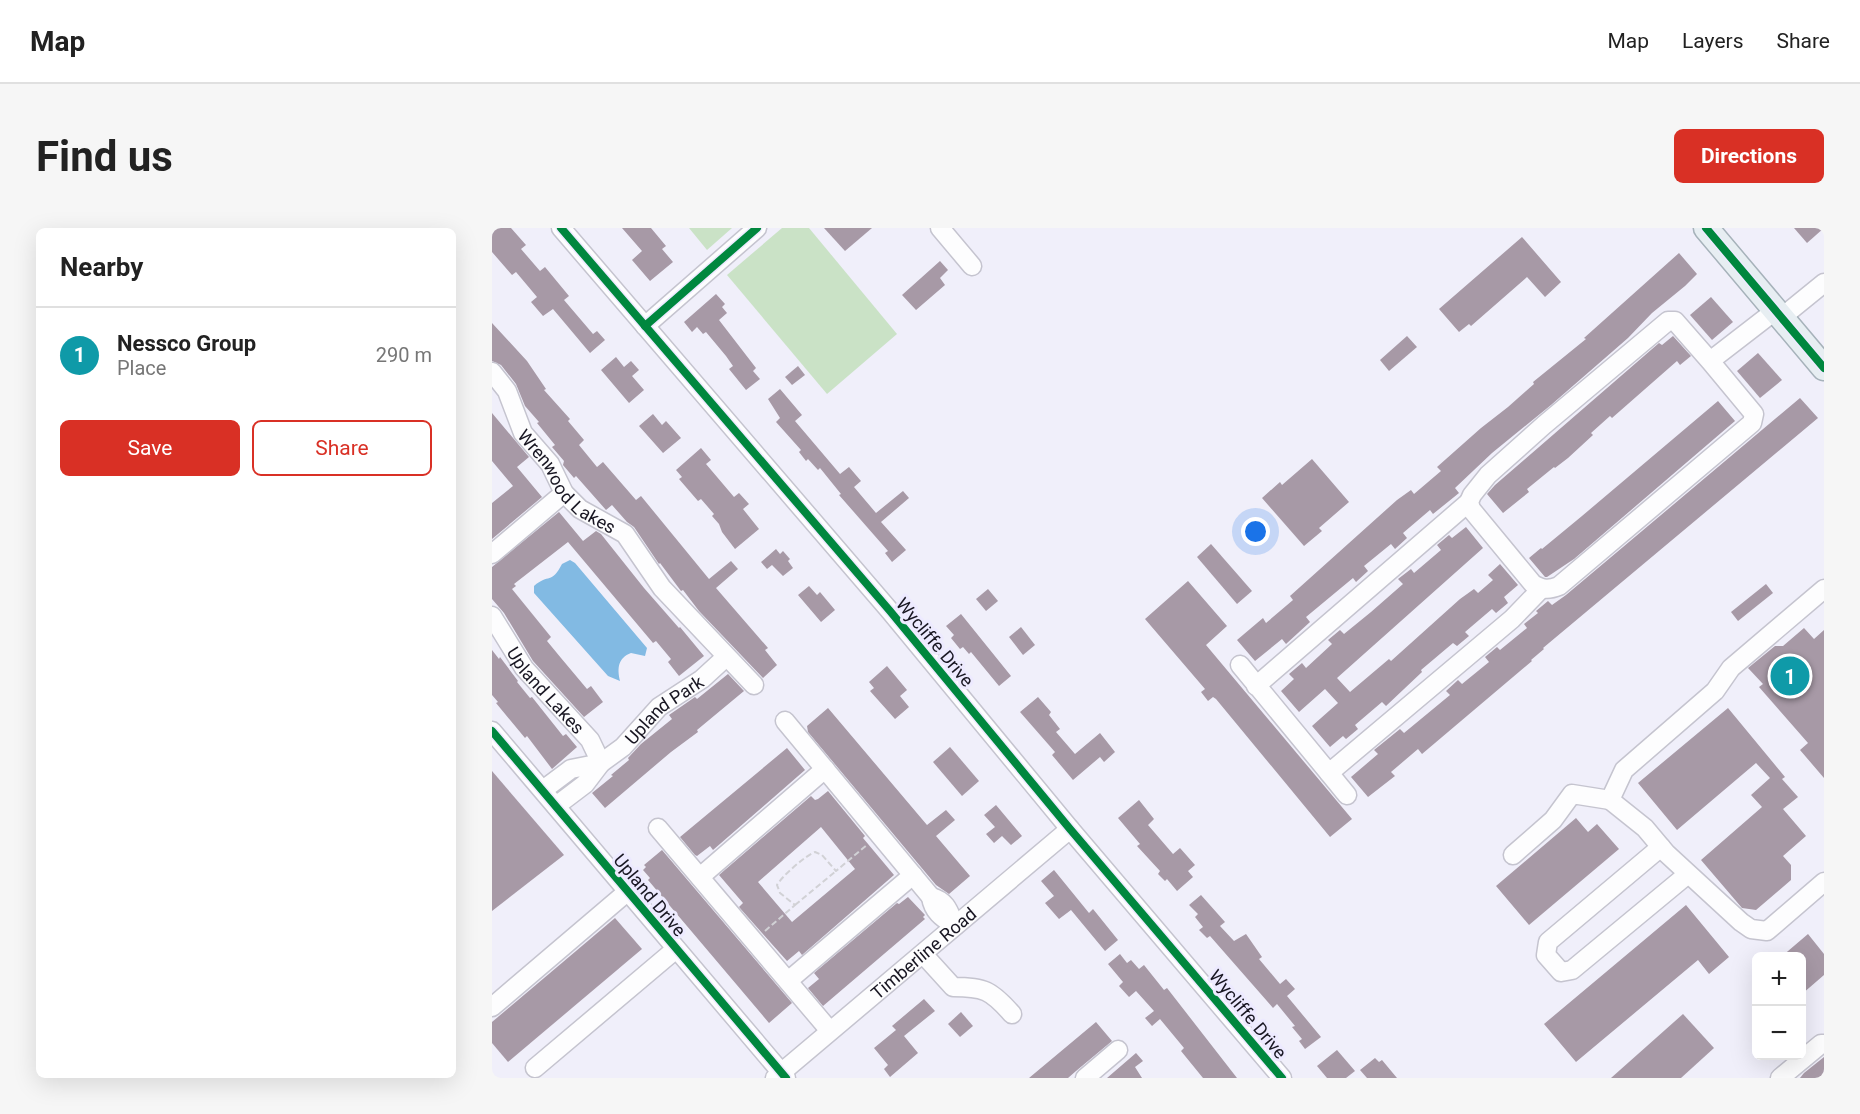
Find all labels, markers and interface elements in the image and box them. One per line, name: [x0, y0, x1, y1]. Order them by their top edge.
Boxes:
text: Map: [30, 25, 85, 58]
text: Map: [1607, 29, 1649, 53]
text: Layers: [1682, 29, 1743, 53]
text: Share: [1776, 29, 1830, 53]
button: Directions: [1674, 129, 1824, 183]
text: Find us: [36, 132, 173, 181]
text: Nearby: [60, 252, 143, 282]
text: Nessco Group: [117, 331, 256, 356]
text: 1: [74, 343, 85, 367]
text: 290 m: [376, 343, 432, 367]
text: Place: [117, 356, 166, 380]
button: Save: [60, 420, 240, 476]
button: Share: [252, 420, 432, 476]
street label: Wrenwood Lakes: [514, 425, 620, 537]
your location: [1241, 517, 1270, 546]
street label: Wycliffe Drive: [892, 593, 978, 691]
street label: Upland Lakes: [503, 643, 589, 738]
pin: 1: [1770, 654, 1810, 698]
street label: Upland Park: [620, 670, 708, 748]
street label: Upland Drive: [610, 850, 690, 940]
street label: Timberline Road: [867, 903, 980, 1003]
map controls: [1752, 952, 1806, 1060]
button: +: [1752, 952, 1806, 1006]
street label: Wycliffe Drive: [1205, 965, 1291, 1063]
button: −: [1752, 1006, 1806, 1060]

